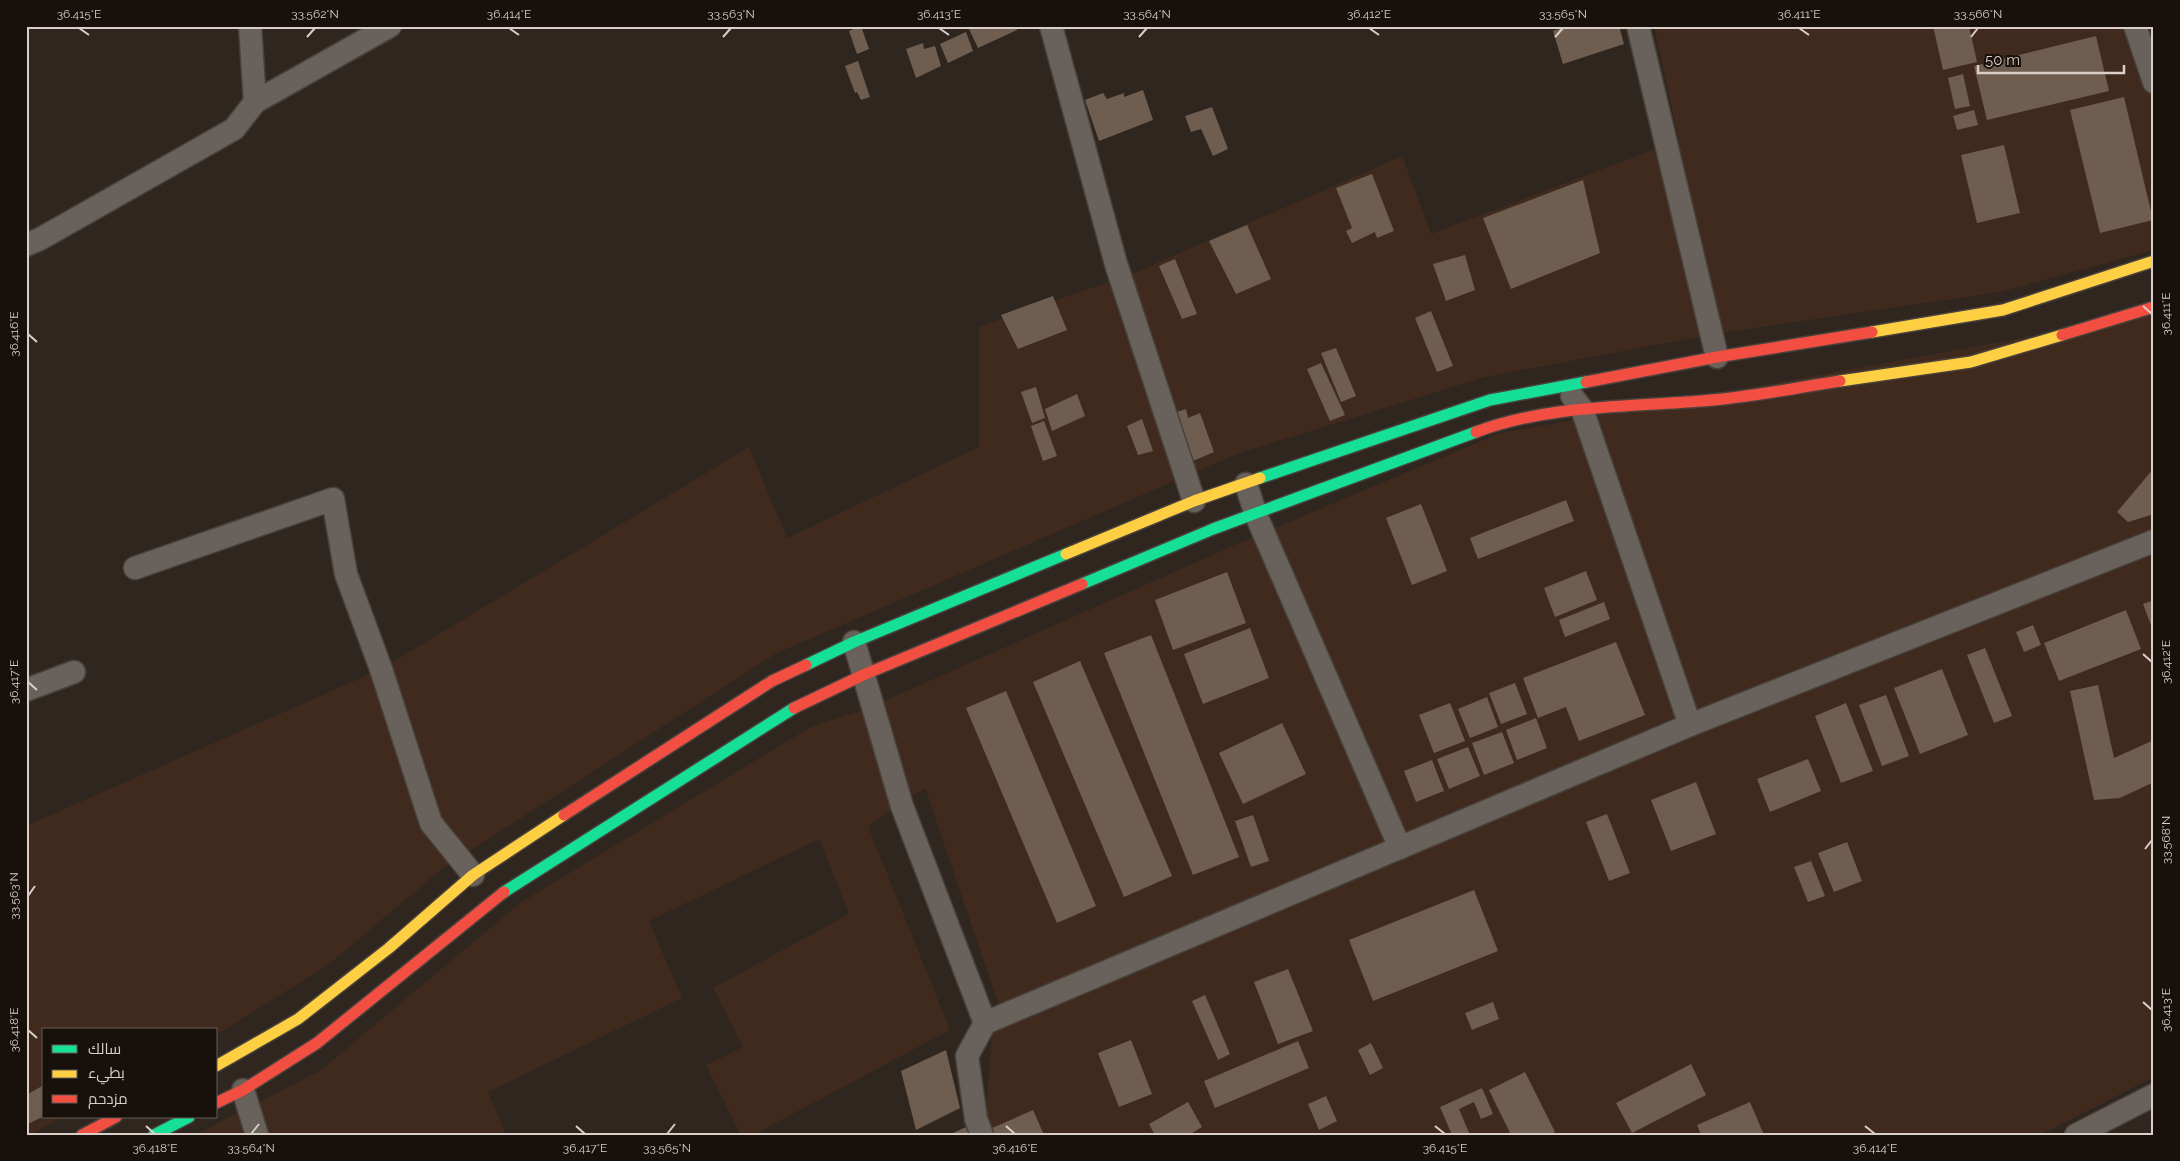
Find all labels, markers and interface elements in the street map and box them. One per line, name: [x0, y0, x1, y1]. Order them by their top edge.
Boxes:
text: 36.415°E: [57, 7, 101, 21]
text: 33.562°N: [291, 7, 339, 21]
text: 36.414°E: [487, 7, 531, 21]
text: 33.563°N: [707, 7, 755, 21]
text: 36.413°E: [917, 7, 961, 21]
text: 33.564°N: [1123, 7, 1171, 21]
text: 36.412°E: [1347, 7, 1391, 21]
text: 33.565°N: [1539, 7, 1587, 21]
text: 36.411°E: [1778, 7, 1820, 21]
text: 33.566°N: [1954, 7, 2002, 21]
scale bar: [1978, 42, 2124, 74]
text: 50 m: [1985, 51, 2020, 69]
text: 36.411°E: [2159, 293, 2173, 335]
text: 36.416°E: [7, 311, 21, 357]
text: 36.412°E: [2159, 640, 2173, 684]
text: 36.417°E: [7, 660, 21, 704]
text: 33.568°N: [2159, 816, 2173, 864]
text: 33.563°N: [7, 872, 21, 920]
text: 36.413°E: [2159, 988, 2173, 1032]
text: 36.418°E: [7, 1007, 21, 1053]
legend: [42, 1028, 218, 1118]
text: سالك: [88, 1040, 121, 1058]
text: بطيء: [88, 1064, 125, 1085]
text: مزدحم: [88, 1090, 128, 1109]
text: 36.418°E: [132, 1141, 178, 1155]
text: 33.564°N: [227, 1141, 275, 1155]
text: 36.417°E: [563, 1141, 607, 1155]
text: 33.565°N: [643, 1141, 691, 1155]
text: 36.416°E: [992, 1141, 1038, 1155]
text: 36.415°E: [1423, 1141, 1467, 1155]
text: 36.414°E: [1853, 1141, 1897, 1155]

